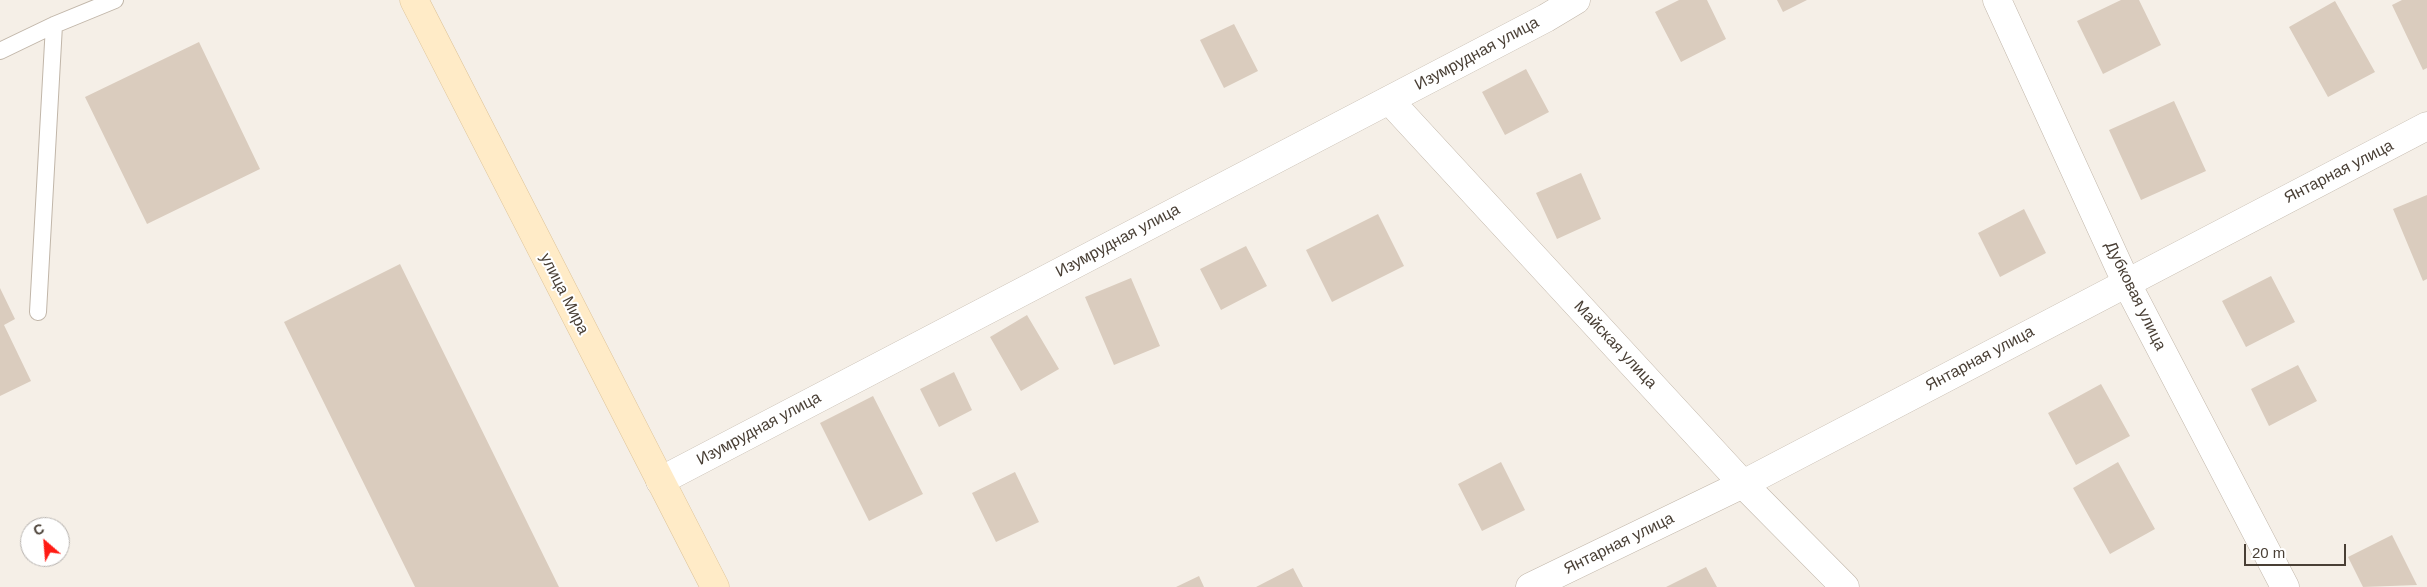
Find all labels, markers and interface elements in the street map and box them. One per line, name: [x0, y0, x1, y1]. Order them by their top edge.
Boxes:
street label: Изумрудная улица: [1412, 13, 1542, 95]
street label: Янтарная улица: [2281, 136, 2397, 208]
street label: Изумрудная улица: [1053, 200, 1183, 282]
street label: Дубковая улица: [2100, 238, 2170, 354]
street label: улица Мира: [535, 250, 593, 338]
street label: Майская улица: [1570, 297, 1660, 393]
street label: Янтарная улица: [1922, 322, 2038, 396]
street label: Изумрудная улица: [694, 388, 824, 470]
street label: Янтарная улица: [1561, 509, 1677, 579]
north arrow: [20, 517, 70, 567]
text: С: [31, 520, 47, 539]
scale bar: [2247, 534, 2350, 566]
text: 20 m: [2252, 544, 2285, 561]

